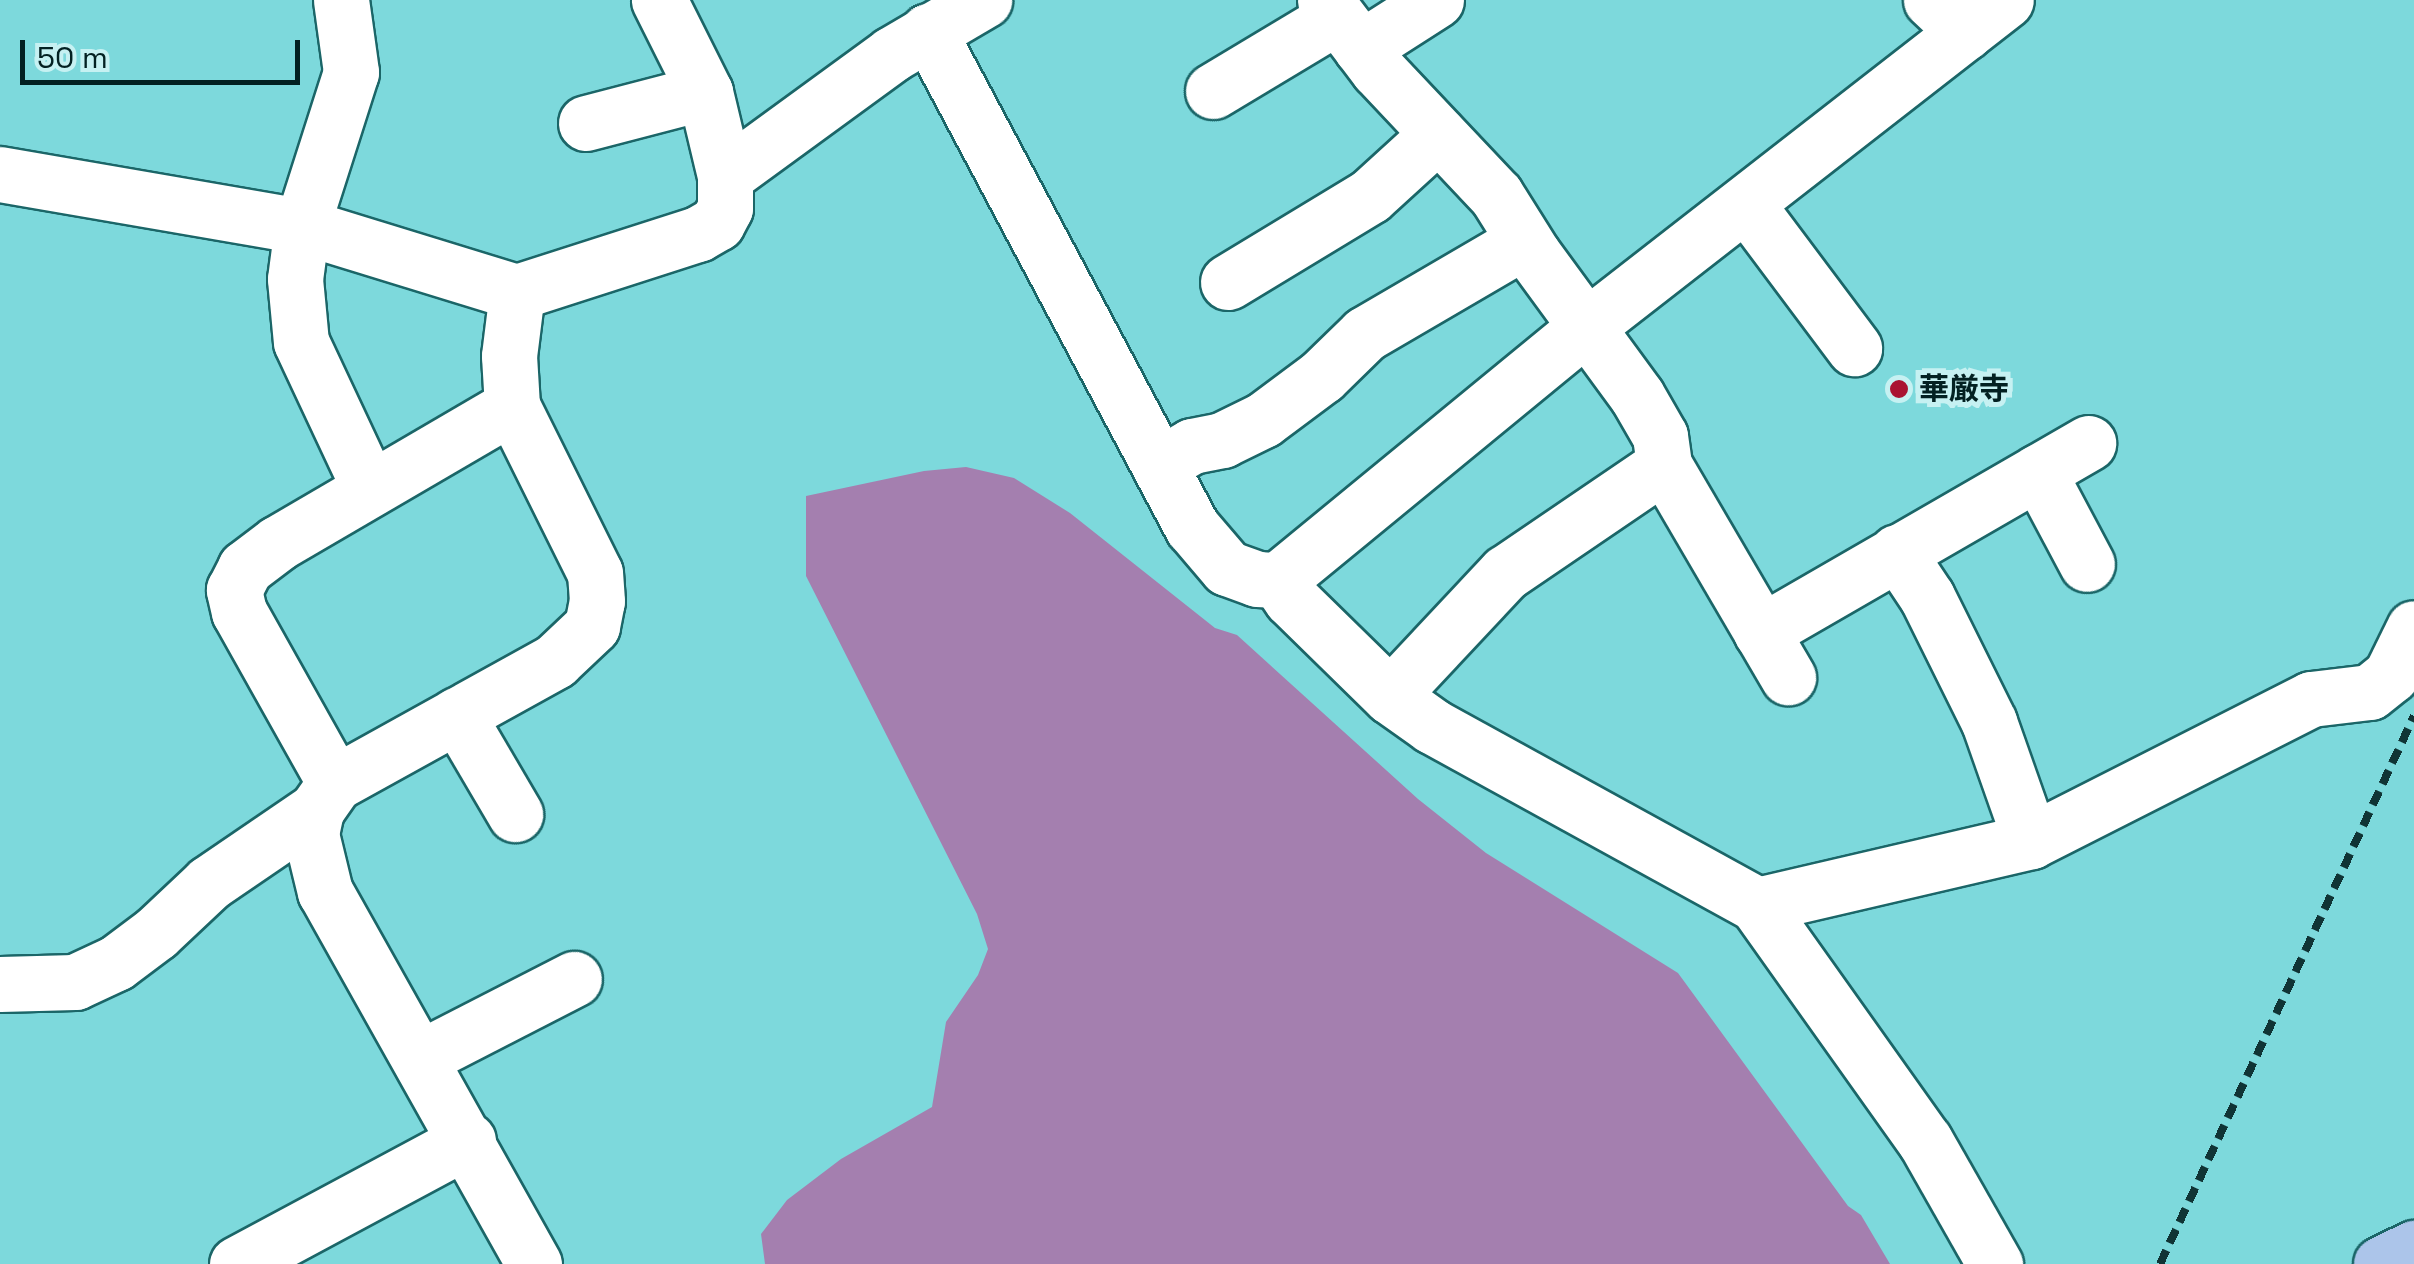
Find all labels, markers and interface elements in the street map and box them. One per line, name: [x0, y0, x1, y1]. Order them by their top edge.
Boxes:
scale bar: [25, 20, 305, 82]
text: 50 m: [37, 38, 108, 77]
place label: 華厳寺: [1919, 371, 2009, 407]
marker: 華厳寺: [1888, 378, 1910, 400]

